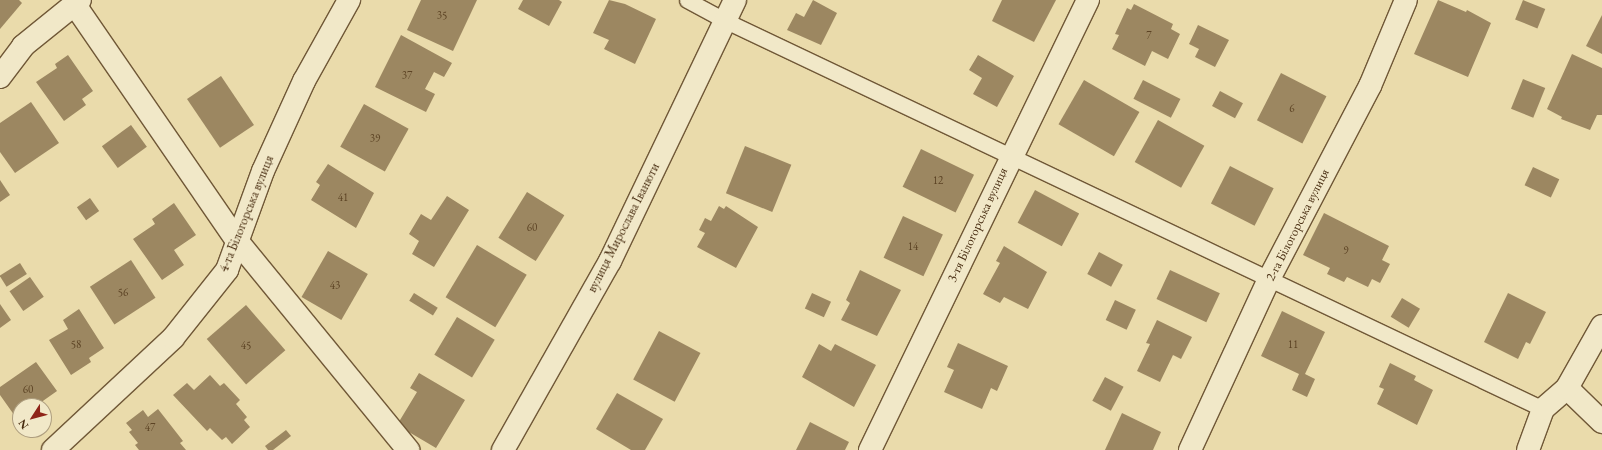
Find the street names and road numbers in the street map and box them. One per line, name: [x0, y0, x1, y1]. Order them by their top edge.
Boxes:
street label: 4-та Білогорська вулиця: [216, 153, 278, 275]
street label: вулиця Мирослава Іванюти: [585, 161, 663, 295]
street label: 3-тя Білогорська вулиця: [945, 165, 1011, 285]
street label: 2-га Білогорська вулиця: [1263, 166, 1333, 284]

